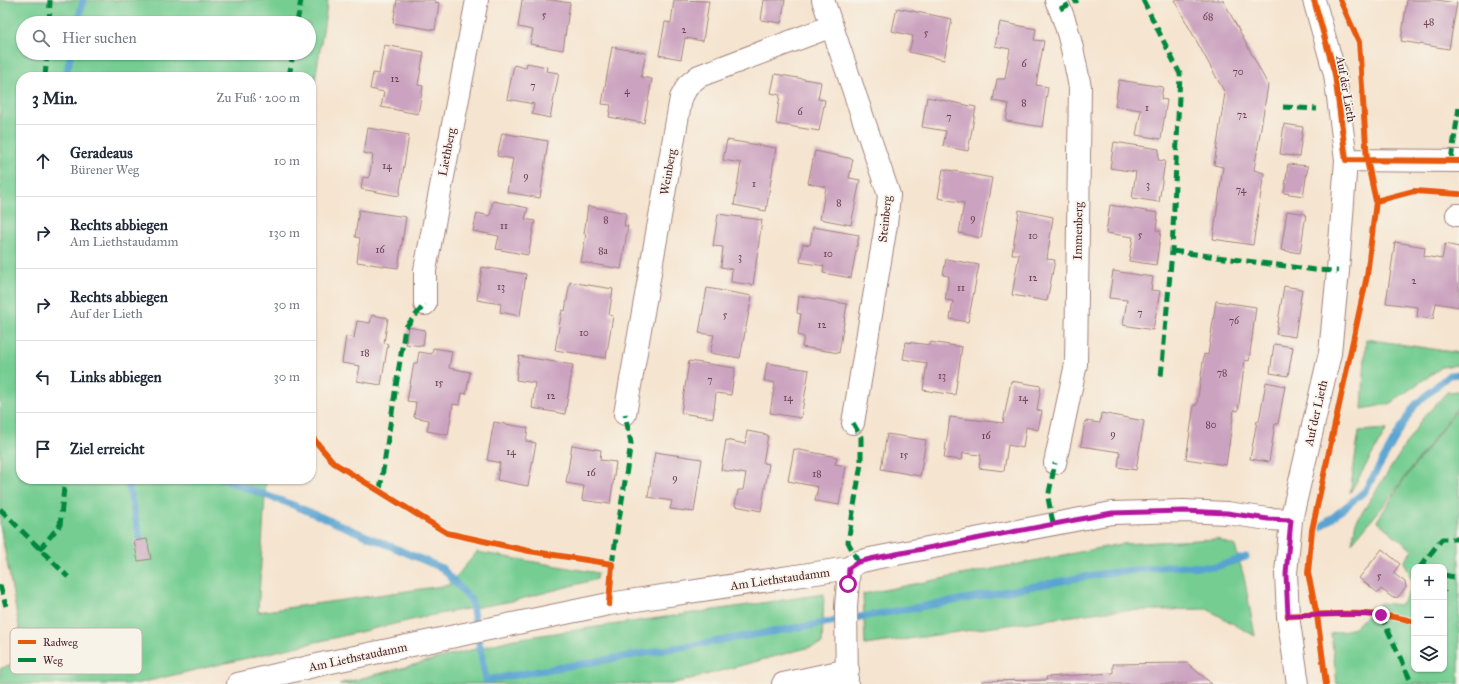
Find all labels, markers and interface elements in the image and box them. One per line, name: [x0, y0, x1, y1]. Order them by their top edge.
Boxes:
house number: 5: [542, 9, 547, 21]
house number: 68: [1203, 11, 1213, 23]
search box: [16, 16, 316, 60]
house number: 48: [1424, 16, 1434, 28]
house number: 2: [682, 24, 687, 36]
icon: search: [30, 27, 52, 49]
house number: 5: [924, 27, 929, 39]
text: Hier suchen: [62, 29, 137, 47]
street label: Auf der Lieth: [1333, 54, 1359, 124]
house number: 6: [1021, 58, 1027, 70]
house number: 70: [1232, 66, 1244, 78]
house number: 12: [391, 73, 400, 85]
house number: 7: [530, 80, 536, 92]
house number: 4: [624, 85, 630, 97]
text: 3 Min.: [32, 88, 77, 109]
text: Zu Fuß · 200 m: [216, 90, 300, 106]
house number: 8: [1021, 97, 1027, 109]
house number: 1: [1145, 102, 1149, 114]
house number: 6: [797, 106, 803, 118]
house number: 72: [1237, 109, 1247, 121]
house number: 7: [946, 111, 952, 123]
street label: Liethberg: [435, 126, 460, 178]
text: Geradeaus: [70, 144, 133, 162]
street label: Weinberg: [657, 147, 680, 196]
icon: ahead: [32, 150, 54, 172]
text: 10 m: [274, 153, 300, 169]
house number: 14: [382, 160, 392, 172]
text: Bürener Weg: [70, 162, 139, 178]
house number: 9: [523, 170, 529, 182]
house number: 1: [752, 178, 756, 190]
house number: 3: [1146, 179, 1150, 191]
house number: 74: [1236, 184, 1247, 196]
street label: Steinberg: [876, 195, 895, 243]
house number: 8: [836, 197, 842, 209]
street label: Immenberg: [1070, 202, 1087, 260]
house number: 9: [970, 212, 976, 224]
house number: 8: [603, 214, 609, 226]
text: Rechts abbiegen: [70, 216, 168, 234]
house number: 11: [500, 220, 508, 232]
icon: right: [32, 222, 54, 244]
text: 130 m: [268, 225, 300, 241]
house number: 5: [1138, 229, 1143, 241]
house number: 10: [1028, 230, 1038, 242]
text: Am Liethstaudamm: [70, 234, 178, 250]
house number: 16: [375, 244, 385, 256]
house number: 8a: [598, 245, 609, 257]
house number: 10: [823, 248, 833, 260]
house number: 3: [738, 251, 742, 263]
house number: 12: [1029, 272, 1038, 284]
house number: 2: [1412, 275, 1417, 287]
house number: 13: [497, 281, 505, 293]
house number: 11: [957, 282, 965, 294]
text: Rechts abbiegen: [70, 288, 168, 306]
icon: right: [32, 294, 54, 316]
text: 30 m: [274, 297, 300, 313]
text: Auf der Lieth: [70, 306, 143, 322]
house number: 7: [1137, 307, 1143, 319]
house number: 5: [723, 309, 728, 321]
house number: 76: [1229, 315, 1240, 327]
house number: 12: [818, 319, 827, 331]
house number: 10: [579, 327, 589, 339]
house number: 18: [360, 347, 370, 359]
icon: left: [32, 366, 54, 388]
house number: 78: [1217, 367, 1227, 379]
text: Links abbiegen: [70, 368, 162, 386]
text: 30 m: [274, 369, 300, 385]
house number: 13: [938, 370, 946, 382]
house number: 7: [707, 374, 713, 386]
house number: 15: [435, 377, 444, 389]
street label: Auf der Lieth: [1301, 378, 1330, 448]
house number: 12: [547, 390, 556, 402]
house number: 14: [783, 392, 793, 404]
house number: 14: [1018, 392, 1028, 404]
house number: 80: [1205, 419, 1217, 431]
house number: 9: [1110, 428, 1116, 440]
house number: 16: [981, 430, 991, 442]
icon: arrive: [32, 438, 54, 460]
text: Ziel erreicht: [70, 440, 145, 458]
house number: 14: [506, 446, 516, 458]
house number: 15: [900, 449, 909, 461]
house number: 16: [586, 467, 596, 479]
house number: 18: [812, 468, 822, 480]
house number: 9: [672, 472, 678, 484]
map controls: [1411, 564, 1447, 672]
button: +: [1411, 564, 1447, 600]
street label: Am Liethstaudamm: [728, 565, 831, 593]
house number: 5: [1377, 570, 1382, 582]
route start: [839, 575, 857, 593]
button: −: [1411, 600, 1447, 636]
route end: [1372, 606, 1390, 624]
legend: [10, 628, 142, 674]
text: Radweg: [43, 636, 79, 649]
button: layers: [1411, 636, 1447, 672]
street label: Am Liethstaudamm: [307, 640, 408, 674]
text: Weg: [43, 654, 64, 667]

